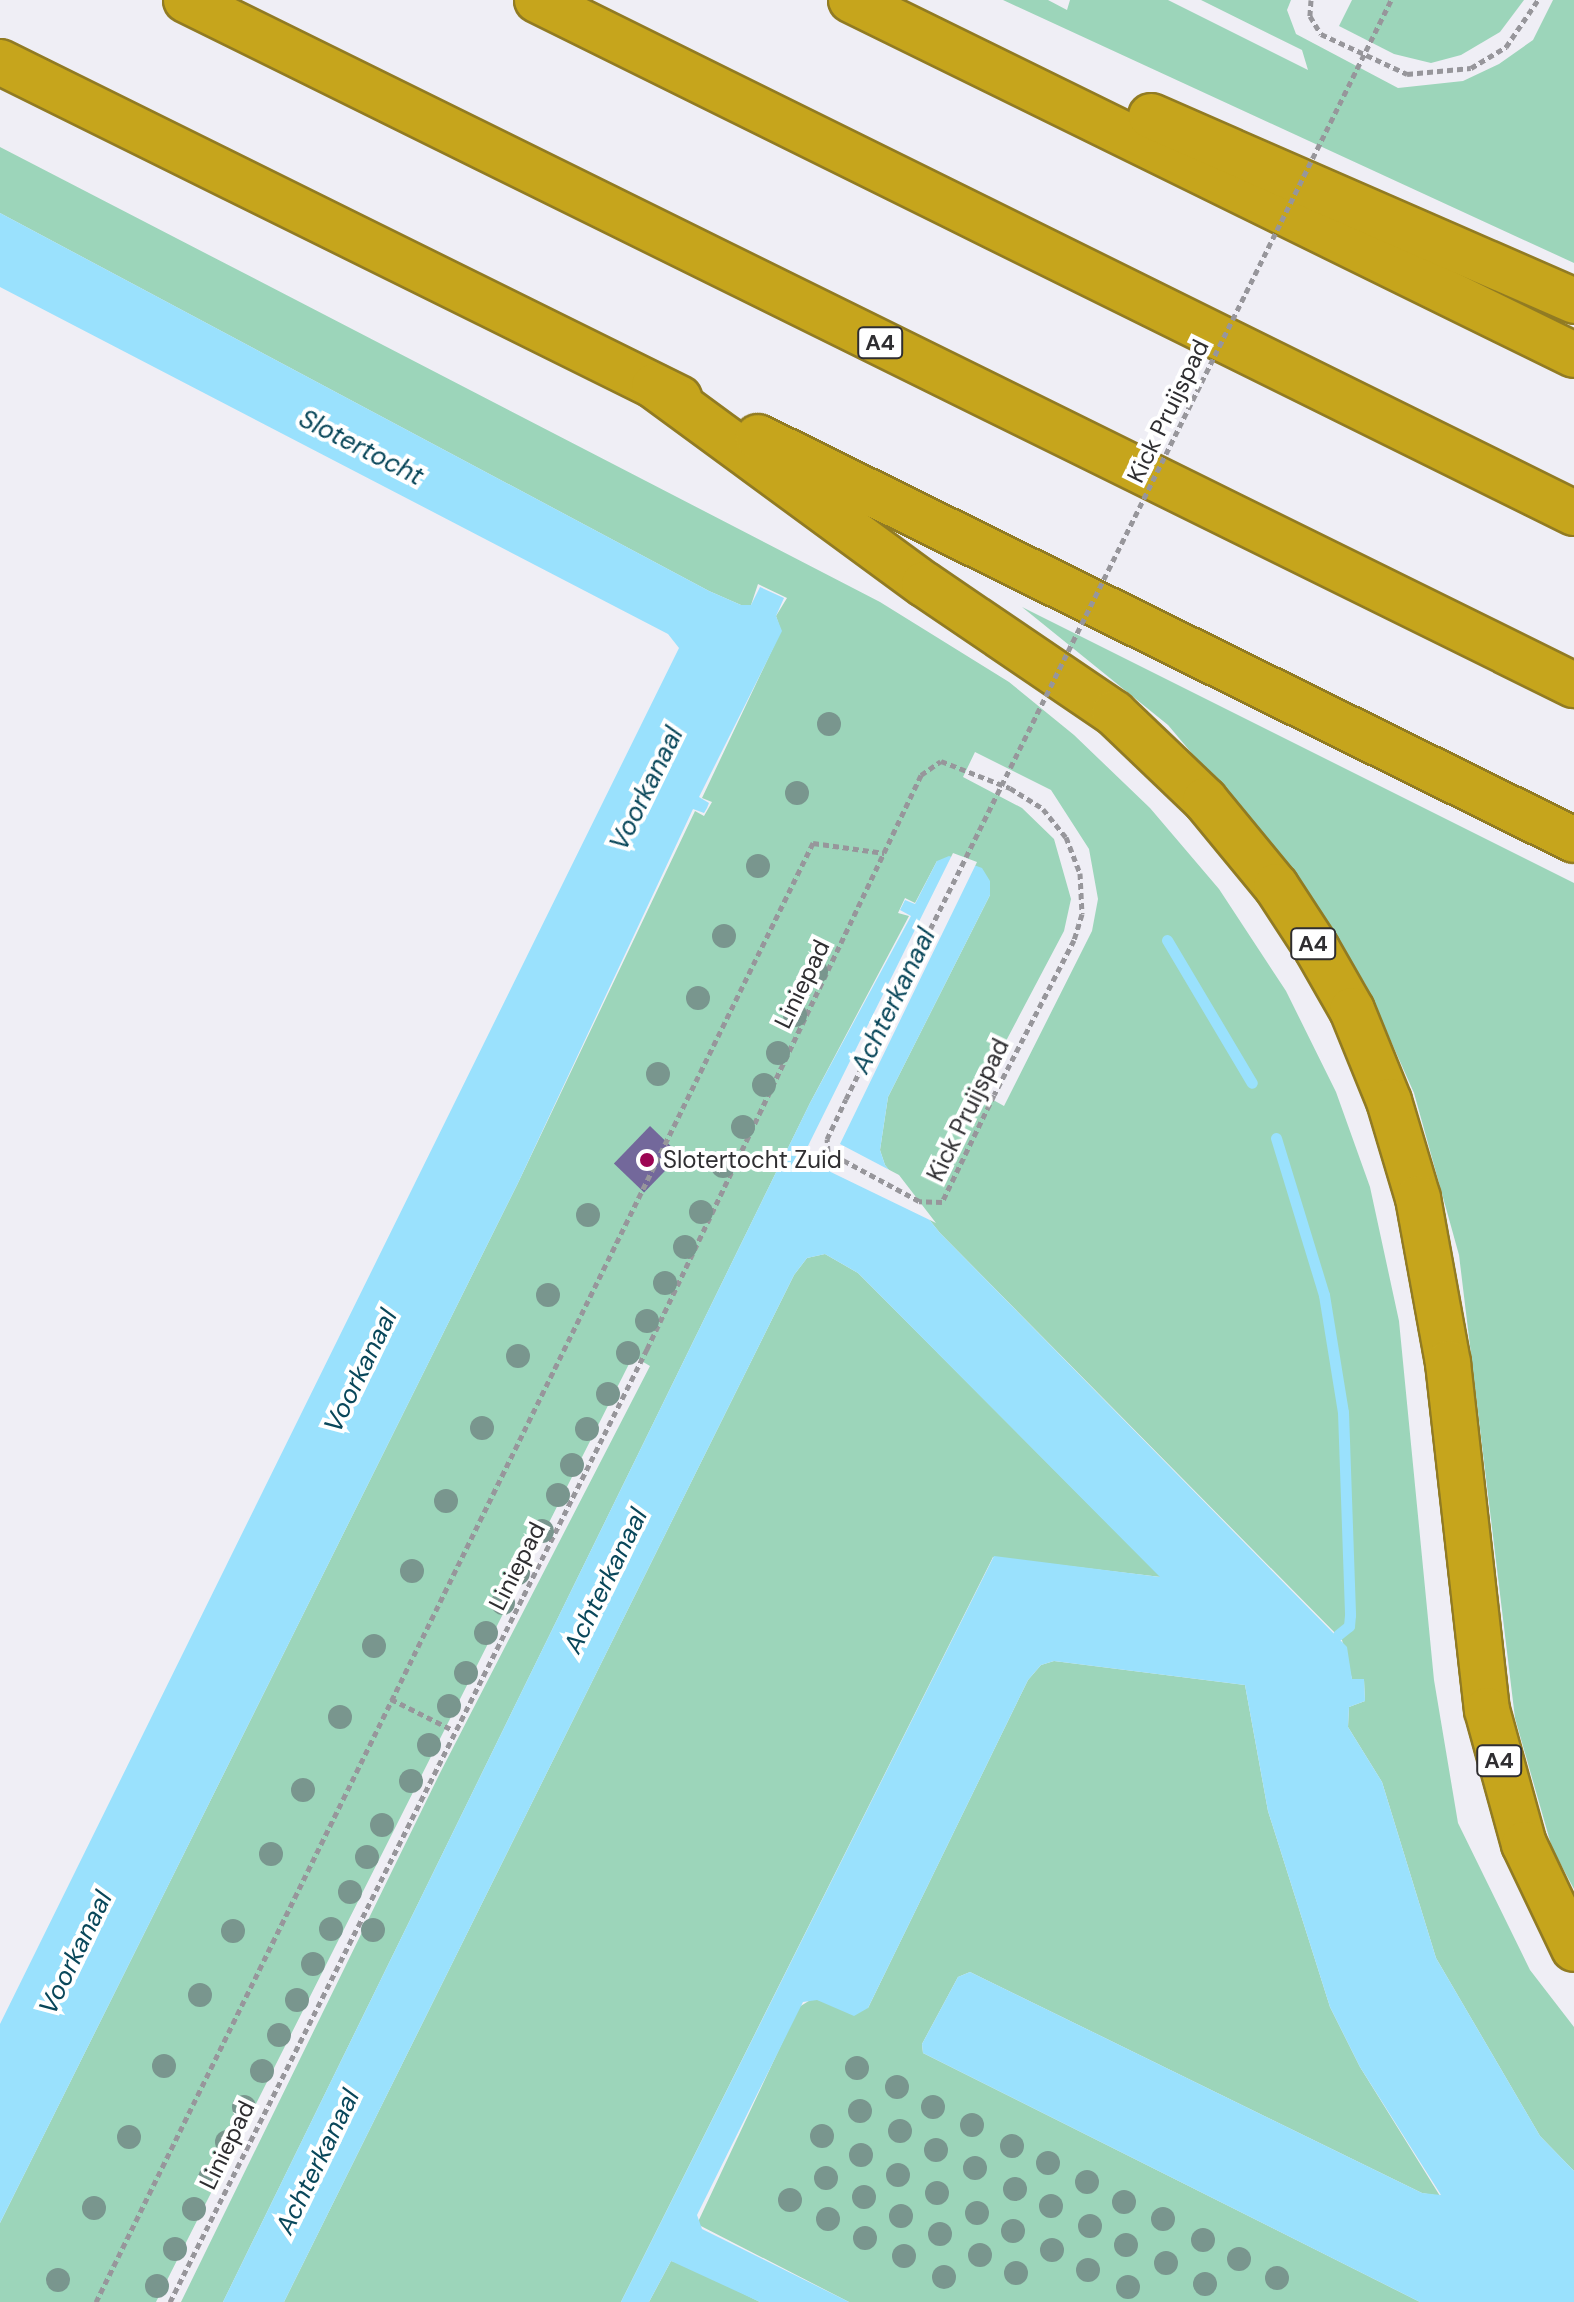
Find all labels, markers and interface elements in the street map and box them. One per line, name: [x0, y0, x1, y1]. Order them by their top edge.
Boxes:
road number: A4: [856, 325, 904, 361]
street label: Kick Pruijspad: [1121, 335, 1215, 487]
water label: Slotertocht: [294, 403, 428, 493]
water label: Voorkanaal: [604, 722, 690, 856]
water label: Achterkanaal: [845, 923, 943, 1079]
road number: A4: [1289, 926, 1337, 962]
street label: Liniepad: [768, 935, 836, 1033]
street label: Kick Pruijspad: [921, 1034, 1015, 1186]
place label: Slotertocht Zuid: [663, 1146, 842, 1174]
marker: Slotertocht Zuid: [638, 1151, 656, 1169]
water label: Voorkanaal: [318, 1304, 404, 1438]
water label: Achterkanaal: [557, 1503, 655, 1659]
street label: Liniepad: [483, 1517, 551, 1615]
road number: A4: [1475, 1743, 1523, 1779]
water label: Voorkanaal: [33, 1886, 119, 2020]
water label: Achterkanaal: [269, 2084, 367, 2240]
street label: Liniepad: [193, 2096, 261, 2194]

